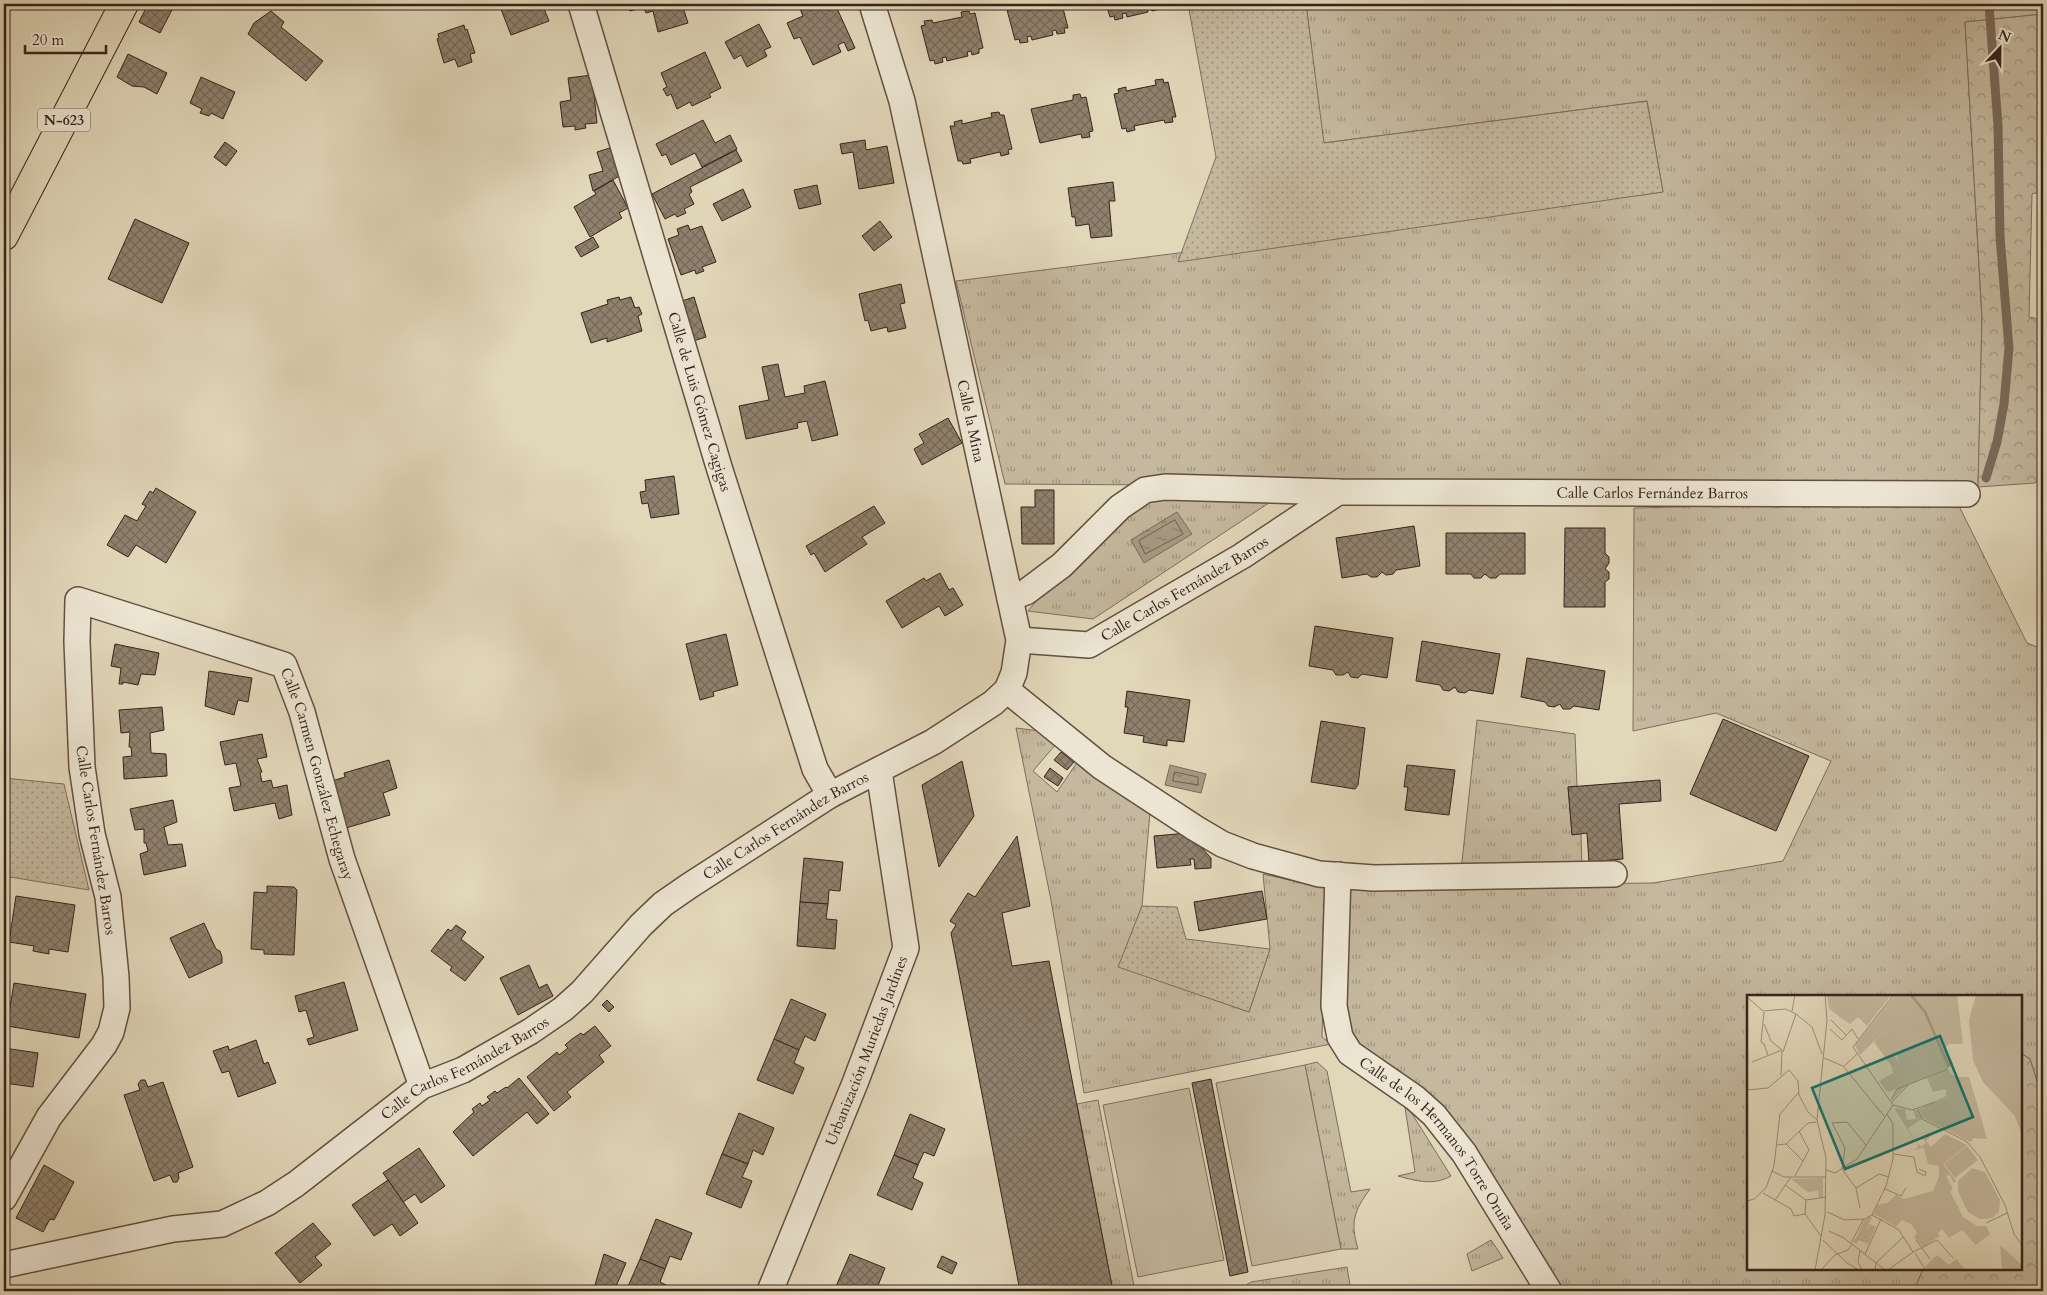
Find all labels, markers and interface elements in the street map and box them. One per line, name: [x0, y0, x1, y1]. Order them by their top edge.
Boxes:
scale bar: [25, 22, 106, 54]
north arrow: [1974, 22, 2024, 72]
text: N: [1995, 25, 2014, 47]
text: 20 m: [32, 30, 64, 50]
road number: N-623: [38, 108, 90, 132]
street label: Calle de Luis Gómez Cagigas: [663, 309, 736, 494]
street label: Calle la Mina: [952, 378, 990, 465]
street label: Calle Carlos Fernández Barros: [1556, 483, 1748, 503]
street label: Calle Carlos Fernández Barros: [1097, 531, 1272, 646]
street label: Calle Carmen González Echegaray: [276, 665, 359, 883]
street label: Calle Carlos Fernández Barros: [71, 744, 121, 936]
street label: Calle Carlos Fernández Barros: [699, 767, 872, 885]
street label: Urbanización Muriedas Jardines: [821, 953, 912, 1149]
inset map: [1747, 995, 2022, 1270]
street label: Calle Carlos Fernández Barros: [377, 1012, 553, 1124]
street label: Calle de los Hermanos Torre Oruña: [1355, 1052, 1519, 1234]

